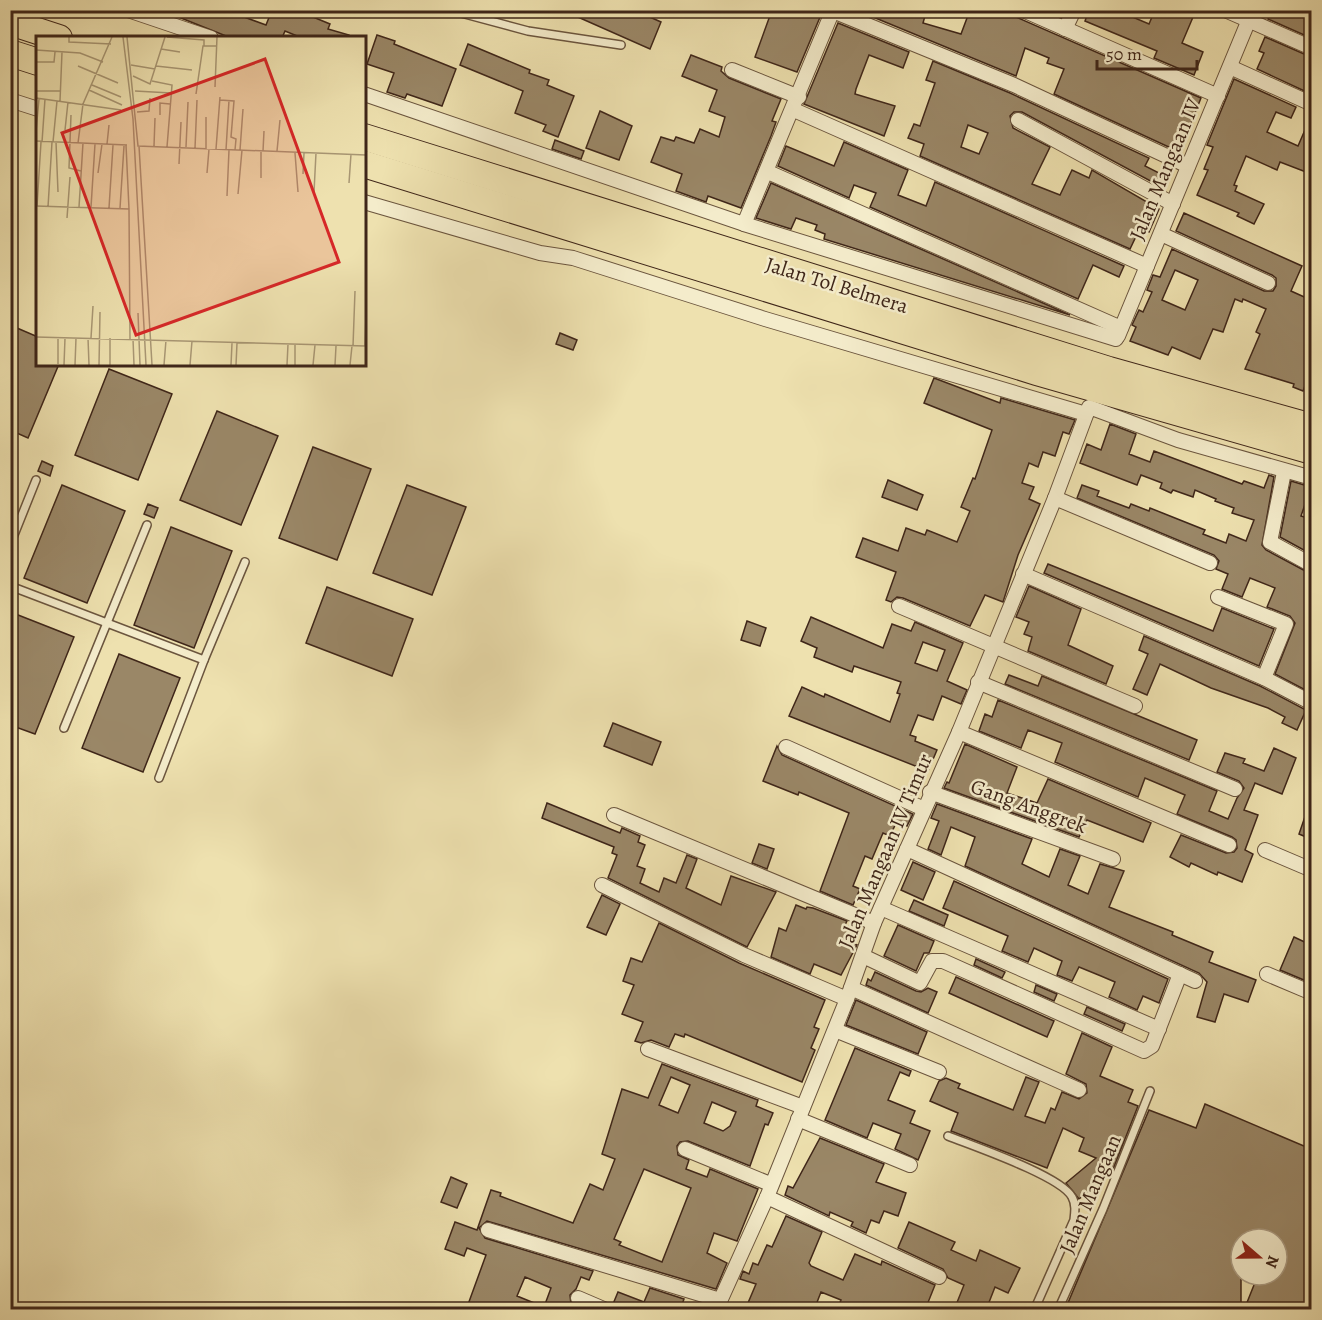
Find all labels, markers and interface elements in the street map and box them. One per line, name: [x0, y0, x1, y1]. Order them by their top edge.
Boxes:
scale bar: [1097, 33, 1198, 71]
inset map: [36, 36, 366, 366]
text: 50 m: [1106, 42, 1142, 66]
street label: Jalan Mangaan IV: [1123, 94, 1208, 244]
street label: Jalan Tol Belmera: [762, 250, 912, 320]
street label: Jalan Mangaan IV Timur: [831, 749, 939, 953]
street label: Gang Anggrek: [967, 772, 1092, 840]
street label: Jalan Mangaan: [1052, 1130, 1128, 1258]
north arrow: [1229, 1227, 1289, 1287]
text: N: [1260, 1253, 1284, 1271]

